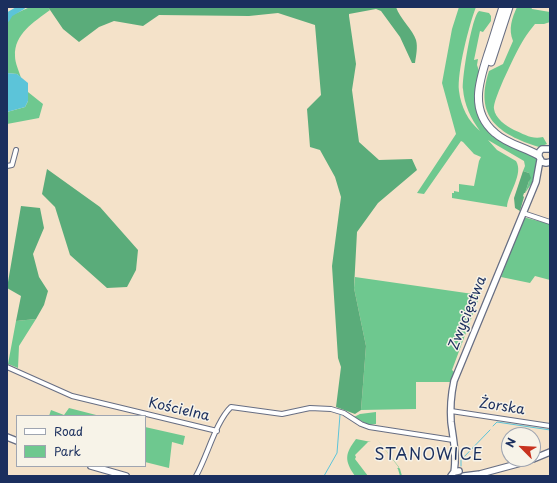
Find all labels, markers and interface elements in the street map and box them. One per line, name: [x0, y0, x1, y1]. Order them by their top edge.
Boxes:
street label: Zwycięstwa: [446, 274, 490, 352]
street label: Kościelna: [147, 395, 211, 425]
street label: Żorska: [478, 395, 526, 419]
legend: [16, 415, 146, 467]
text: Road: [54, 422, 83, 440]
north arrow: [501, 427, 541, 467]
text: N: [501, 435, 520, 450]
text: Park: [54, 442, 81, 460]
district label: STANOWICE: [375, 446, 483, 466]

